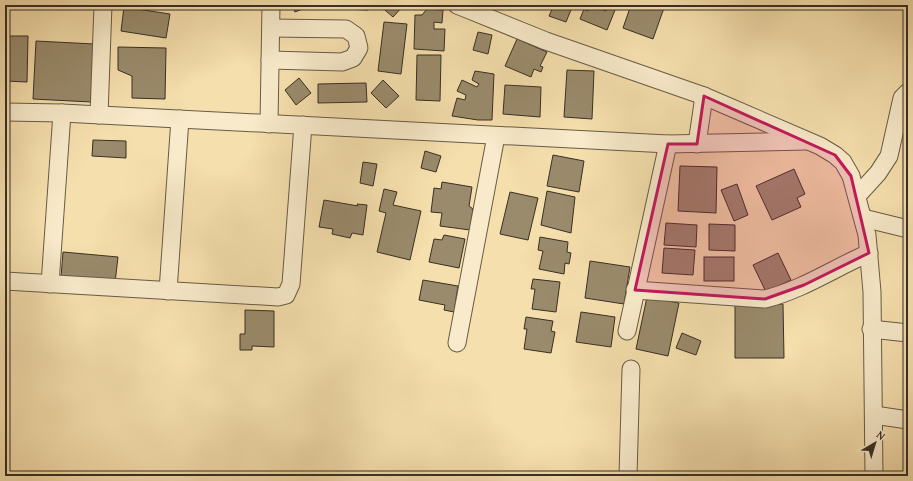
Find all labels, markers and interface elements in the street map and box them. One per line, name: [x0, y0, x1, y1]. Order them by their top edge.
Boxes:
north arrow: [855, 423, 895, 463]
text: N: [873, 427, 889, 444]

